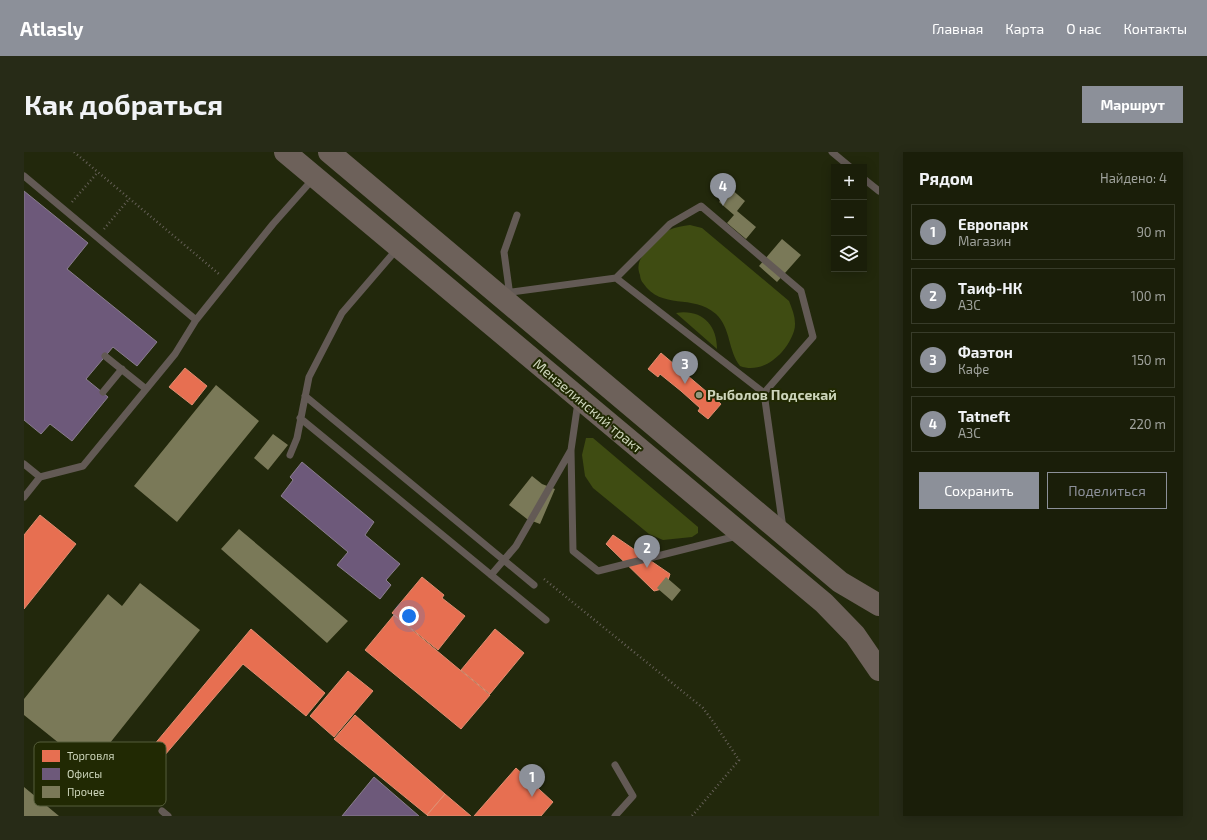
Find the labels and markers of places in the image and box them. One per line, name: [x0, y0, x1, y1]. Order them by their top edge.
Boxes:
pin: 4: [710, 173, 736, 206]
pin: 3: [672, 351, 698, 384]
place label: Рыболов Подсекай: [707, 386, 837, 403]
marker: Рыболов Подсекай: [694, 390, 704, 400]
pin: 2: [634, 535, 660, 568]
pin: 1: [519, 764, 545, 797]

